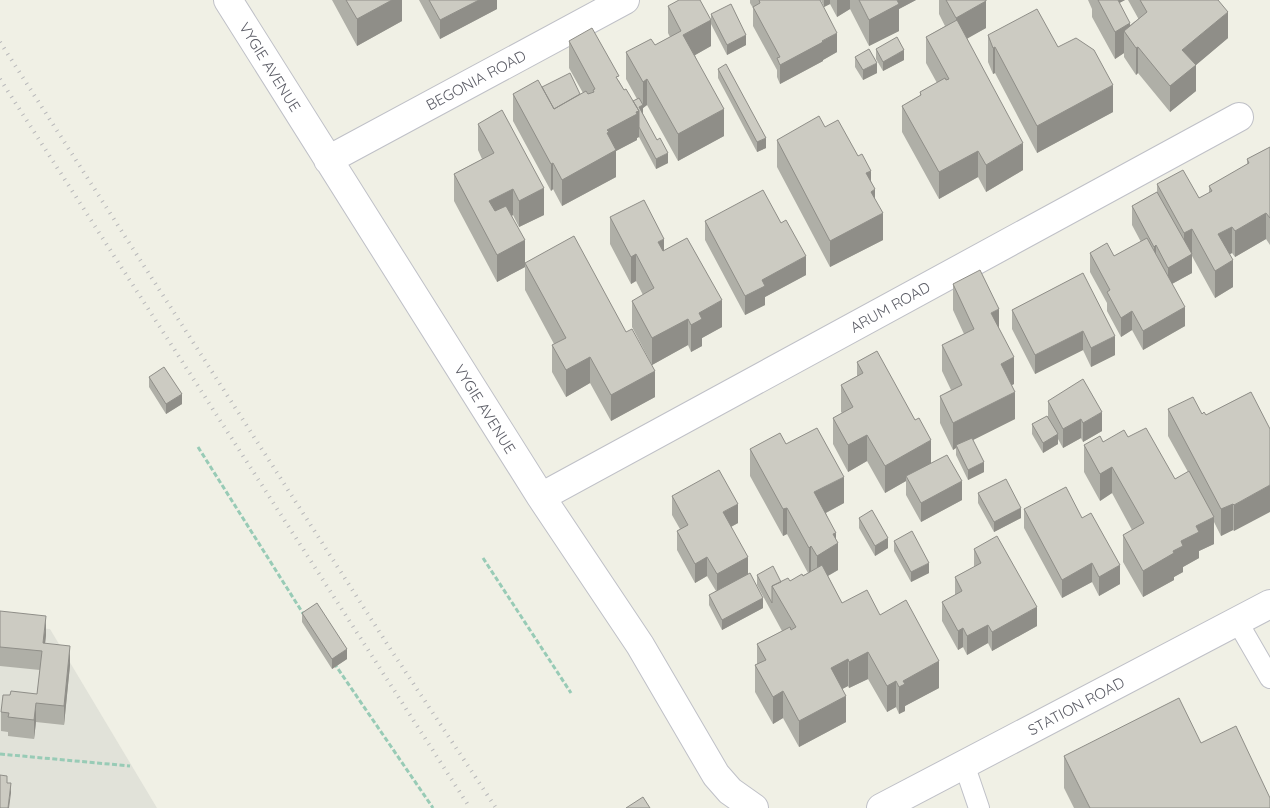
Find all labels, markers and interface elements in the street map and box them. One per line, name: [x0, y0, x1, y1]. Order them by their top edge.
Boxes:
street label: VYGIE AVENUE: [235, 19, 305, 115]
street label: BEGONIA ROAD: [423, 46, 529, 114]
street label: ARUM ROAD: [847, 277, 934, 337]
street label: VYGIE AVENUE: [450, 361, 520, 457]
street label: STATION ROAD: [1024, 672, 1128, 739]

